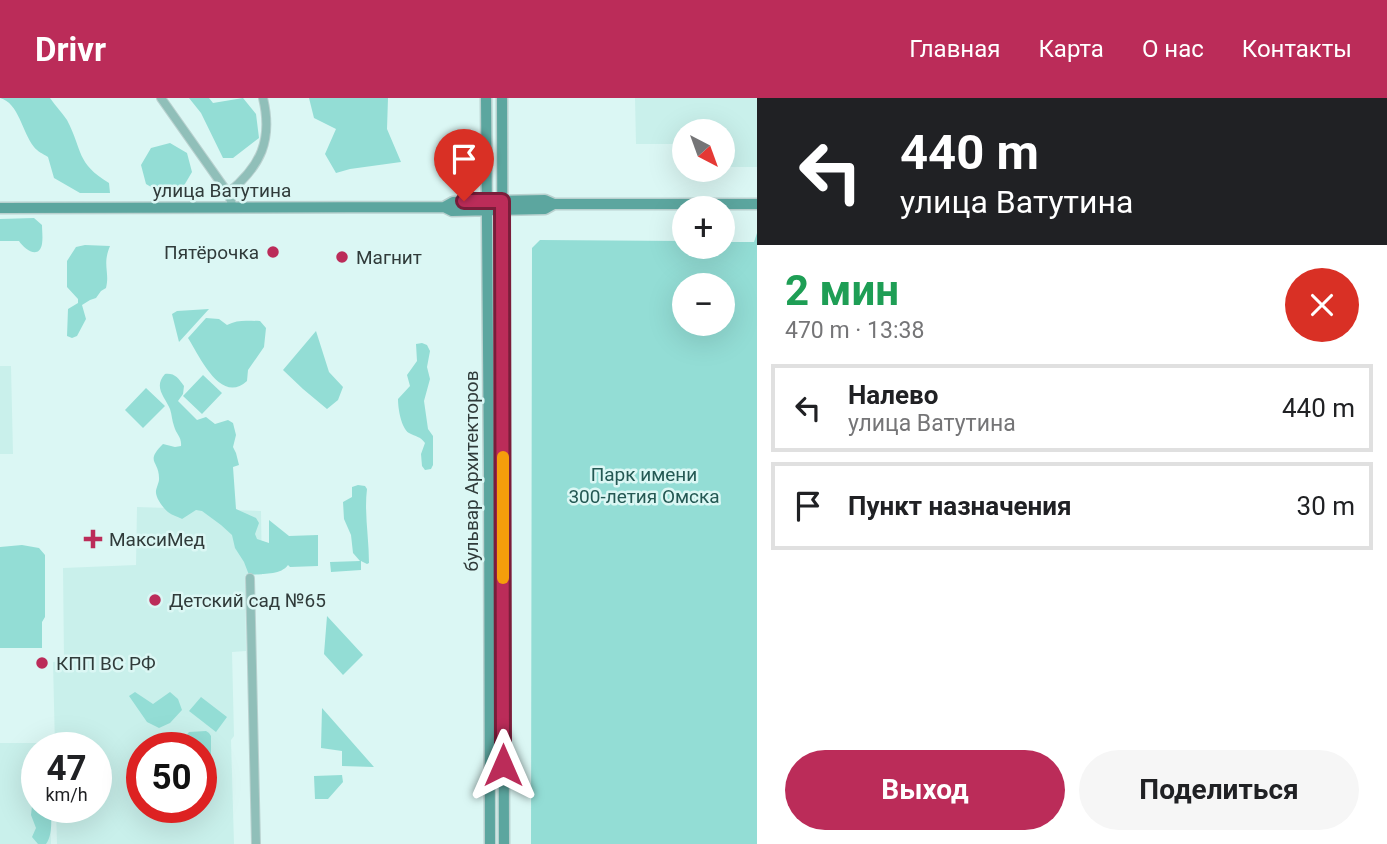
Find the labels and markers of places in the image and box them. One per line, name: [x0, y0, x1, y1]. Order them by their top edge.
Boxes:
pin: [434, 129, 494, 201]
place label: Пятёрочка: [164, 241, 259, 264]
marker: Пятёрочка: [265, 244, 281, 260]
place label: Магнит: [356, 246, 422, 269]
marker: Магнит: [334, 249, 350, 265]
place label: МаксиМед: [109, 528, 205, 551]
marker: МаксиМед: [83, 529, 103, 549]
place label: Детский сад №65: [169, 589, 326, 612]
marker: Детский сад №65: [147, 592, 163, 608]
place label: КПП ВС РФ: [56, 652, 156, 675]
marker: КПП ВС РФ: [34, 655, 50, 671]

